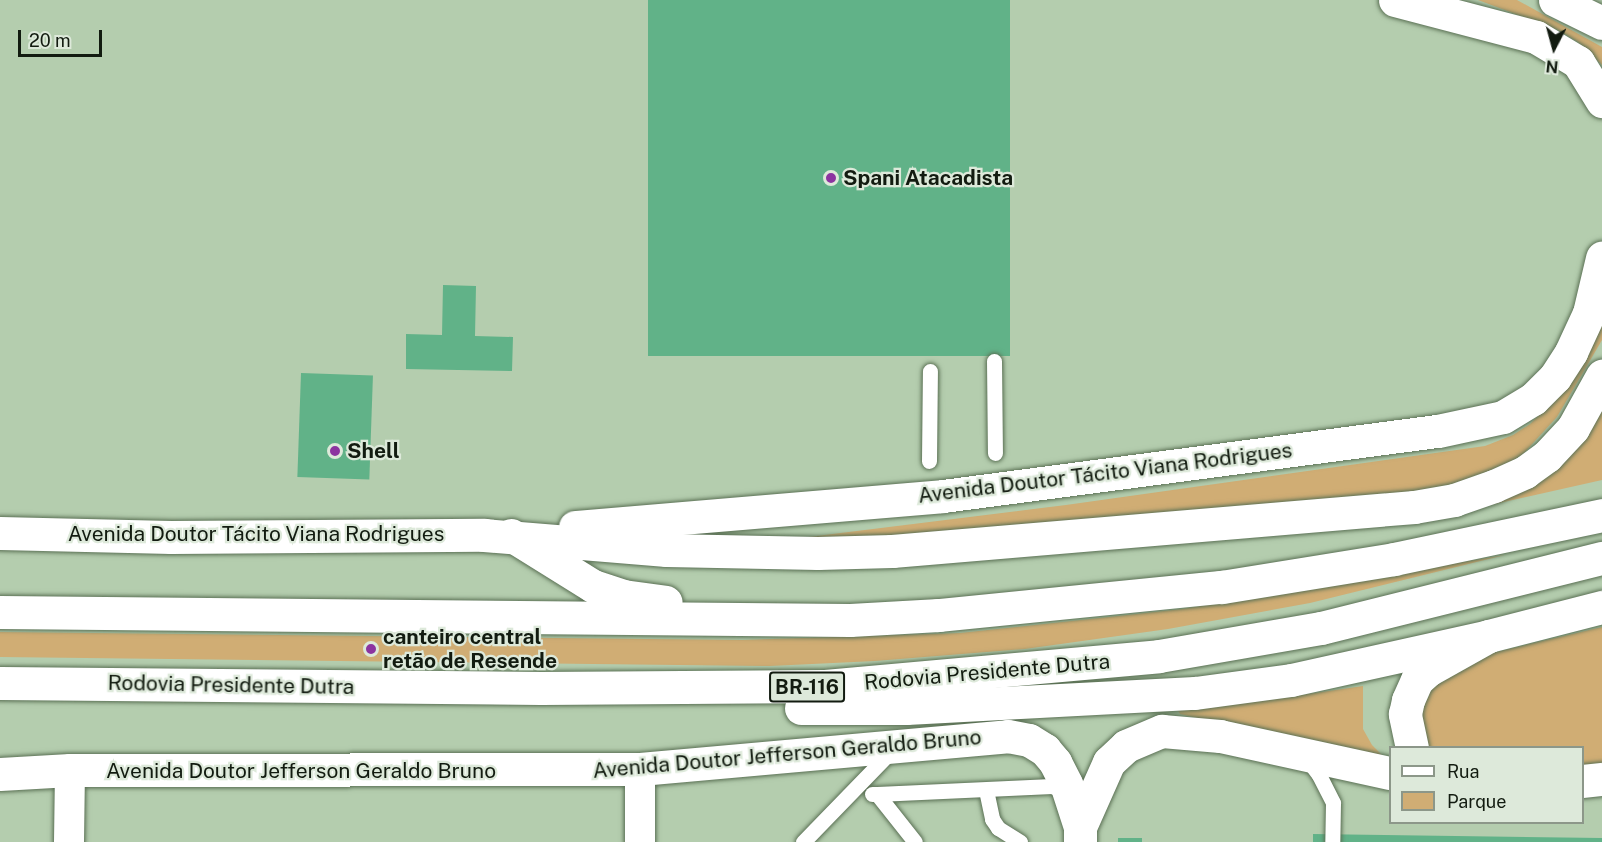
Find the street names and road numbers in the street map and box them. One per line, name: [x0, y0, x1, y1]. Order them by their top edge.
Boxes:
street label: Avenida Doutor Tácito Viana Rodrigues: [916, 438, 1294, 508]
street label: Avenida Doutor Tácito Viana Rodrigues: [67, 521, 445, 547]
street label: Rodovia Presidente Dutra: [863, 649, 1111, 695]
street label: Rodovia Presidente Dutra: [107, 670, 355, 700]
road number: BR-116: [768, 670, 846, 704]
street label: Avenida Doutor Jefferson Geraldo Bruno: [592, 724, 982, 784]
street label: Avenida Doutor Jefferson Geraldo Bruno: [106, 758, 496, 784]

